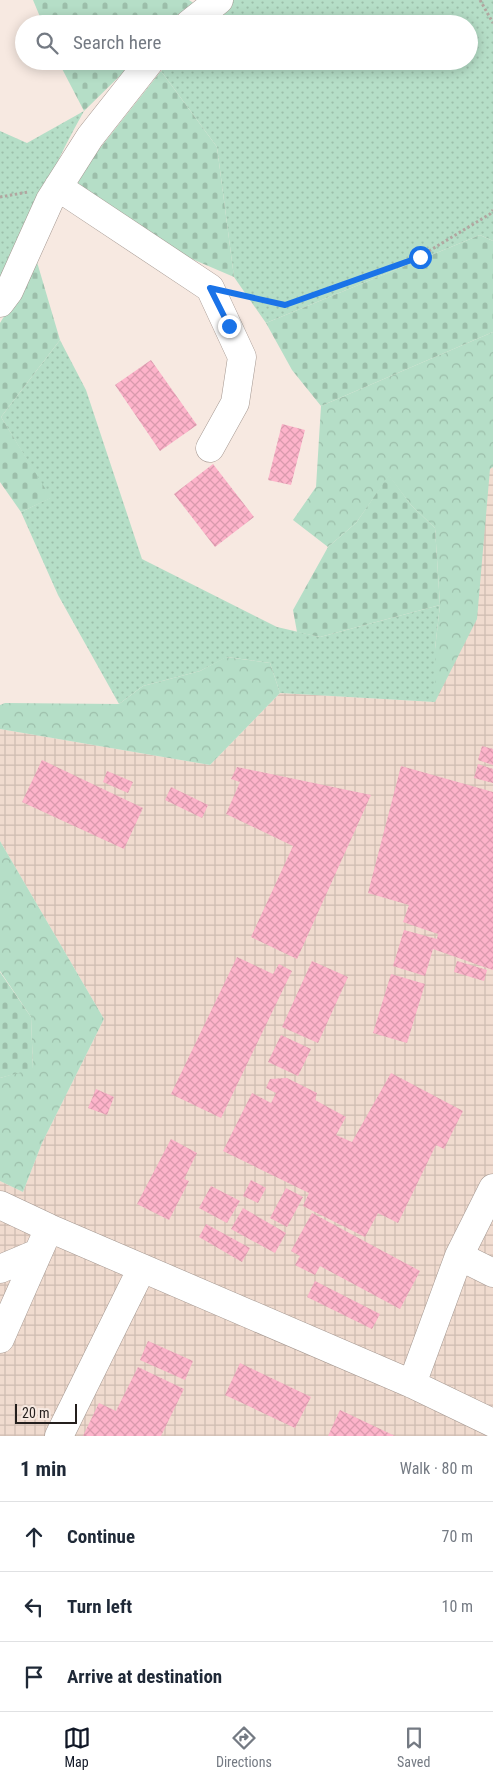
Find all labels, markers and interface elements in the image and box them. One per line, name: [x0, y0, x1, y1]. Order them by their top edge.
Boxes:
search box: [15, 15, 478, 70]
icon: search: [33, 29, 61, 57]
text: Search here: [73, 31, 161, 54]
route start: [409, 246, 432, 269]
route end: [218, 315, 241, 338]
scale bar: [15, 1401, 78, 1424]
text: 20 m: [22, 1405, 50, 1421]
text: 1 min: [20, 1457, 67, 1481]
text: Walk · 80 m: [400, 1459, 473, 1478]
icon: ahead: [20, 1523, 48, 1551]
text: Continue: [67, 1525, 135, 1548]
text: 70 m: [441, 1527, 473, 1546]
icon: left: [20, 1593, 48, 1621]
text: Turn left: [67, 1595, 132, 1618]
text: 10 m: [441, 1597, 473, 1616]
icon: arrive: [20, 1663, 48, 1691]
text: Arrive at destination: [67, 1665, 222, 1688]
tab: Map: [63, 1724, 91, 1770]
tab: Directions: [216, 1724, 272, 1770]
tab: Saved: [397, 1724, 430, 1770]

